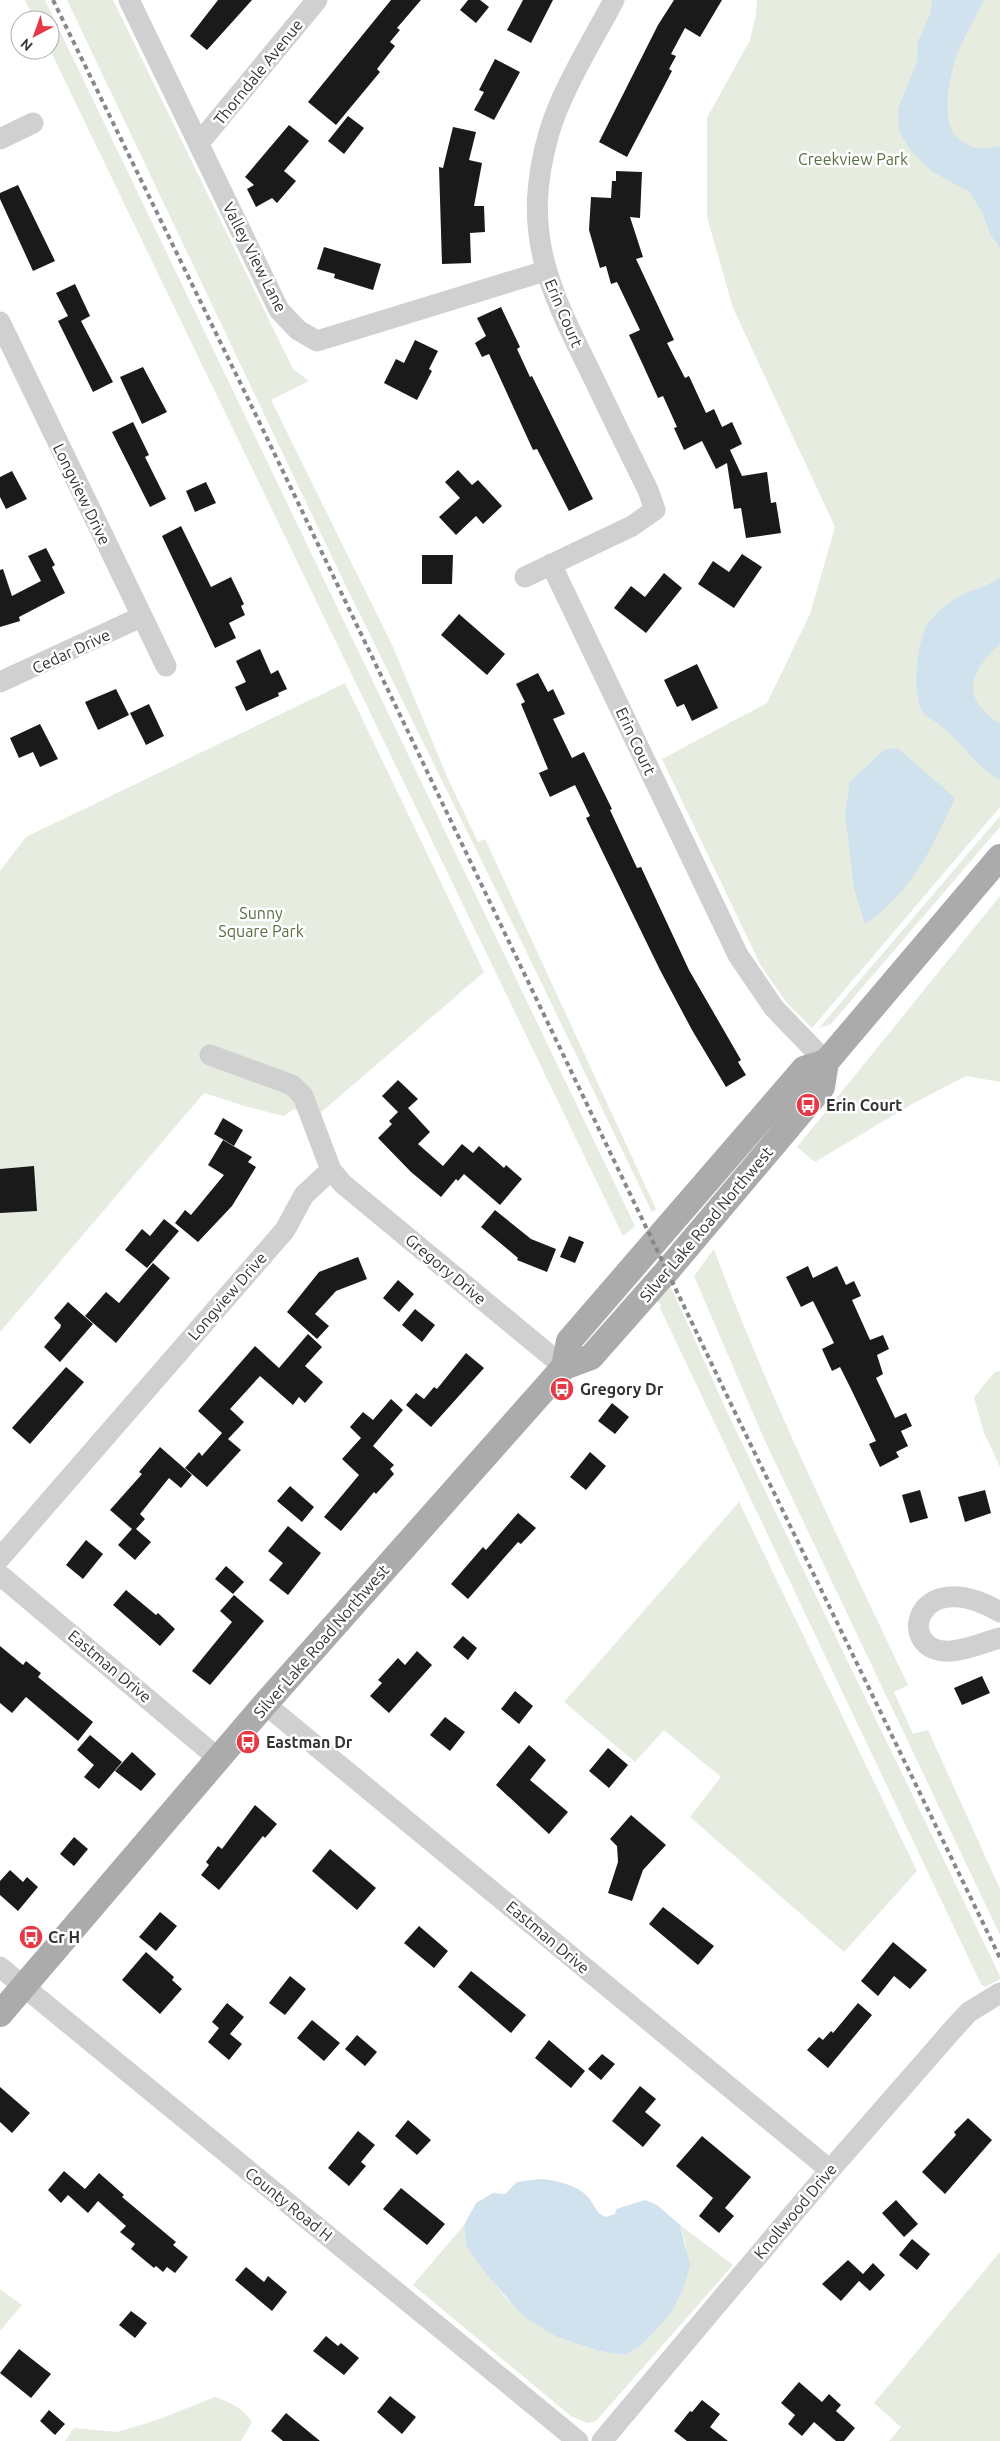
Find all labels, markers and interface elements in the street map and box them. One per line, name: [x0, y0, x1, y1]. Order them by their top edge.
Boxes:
north arrow: [10, 10, 60, 60]
street label: Thorndale Avenue: [210, 16, 306, 128]
text: N: [17, 35, 36, 54]
park label: Creekview Park: [798, 150, 908, 168]
street label: Valley View Lane: [220, 199, 290, 315]
street label: Erin Court: [542, 276, 587, 350]
street label: Longview Drive: [50, 441, 114, 547]
street label: Cedar Drive: [29, 625, 113, 677]
street label: Erin Court: [613, 704, 660, 778]
park label: Sunny Square Park: [218, 904, 304, 940]
bus stop icon: Erin Court: [795, 1092, 821, 1118]
place label: Erin Court: [826, 1096, 902, 1114]
street label: Silver Lake Road Northwest: [636, 1142, 777, 1305]
street label: Gregory Drive: [402, 1230, 490, 1308]
street label: Longview Drive: [184, 1248, 270, 1344]
bus stop icon: Gregory Dr: [549, 1376, 575, 1402]
place label: Gregory Dr: [580, 1380, 664, 1398]
street label: Silver Lake Road Northwest: [250, 1560, 393, 1721]
street label: Eastman Drive: [65, 1626, 155, 1706]
bus stop icon: Eastman Dr: [235, 1729, 261, 1755]
place label: Eastman Dr: [266, 1733, 353, 1751]
street label: Eastman Drive: [503, 1897, 593, 1977]
bus stop icon: Cr H: [18, 1924, 44, 1950]
place label: Cr H: [48, 1928, 80, 1946]
street label: Knollwood Drive: [750, 2160, 840, 2262]
street label: County Road H: [242, 2163, 336, 2245]

